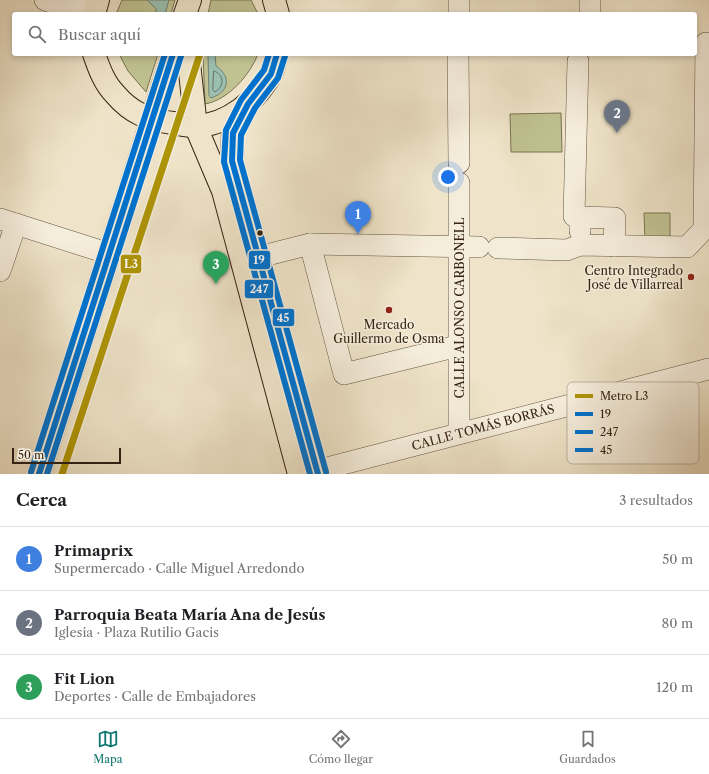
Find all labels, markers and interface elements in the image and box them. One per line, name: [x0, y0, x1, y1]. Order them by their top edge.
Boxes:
search box: [12, 12, 697, 56]
icon: search: [26, 23, 48, 45]
text: Buscar aquí: [58, 25, 141, 44]
pin: 2: [604, 100, 630, 133]
your location: [438, 167, 458, 187]
pin: 1: [345, 201, 371, 234]
street label: CALLE ALONSO CARBONELL: [452, 217, 467, 398]
unlabelled marker: [255, 228, 265, 238]
line badge: 19: [248, 250, 271, 270]
pin: 3: [203, 251, 229, 284]
text: 19: [253, 253, 265, 267]
line badge: L3: [120, 254, 142, 274]
text: L3: [124, 257, 138, 271]
place label: Centro Integrado José de Villarreal: [585, 263, 683, 292]
marker: Centro Integrado José de Villarreal: [686, 272, 696, 282]
line badge: 247: [244, 279, 274, 299]
text: 247: [250, 282, 269, 296]
marker: Mercado Guillermo de Osma: [384, 305, 394, 315]
line badge: 45: [272, 308, 295, 327]
text: 45: [277, 311, 289, 325]
place label: Mercado Guillermo de Osma: [333, 317, 445, 346]
legend: [567, 382, 699, 464]
text: Metro L3: [600, 389, 648, 403]
street label: CALLE TOMÁS BORRÁS: [410, 400, 556, 453]
text: 19: [600, 407, 611, 421]
text: 247: [600, 425, 619, 439]
text: 45: [600, 443, 612, 457]
scale bar: [12, 446, 121, 465]
text: 50 m: [18, 448, 44, 462]
text: Cerca: [16, 490, 67, 510]
text: 3 resultados: [619, 492, 693, 508]
text: Primaprix: [54, 541, 133, 560]
text: 1: [26, 551, 32, 567]
text: 50 m: [662, 551, 693, 567]
text: Supermercado · Calle Miguel Arredondo: [54, 560, 304, 576]
text: Parroquia Beata María Ana de Jesús: [54, 605, 326, 624]
text: 2: [25, 615, 33, 631]
text: 80 m: [661, 615, 693, 631]
text: Iglesia · Plaza Rutilio Gacis: [54, 624, 219, 640]
text: Fit Lion: [54, 669, 115, 688]
text: 3: [25, 679, 33, 695]
text: 120 m: [656, 679, 693, 695]
text: Deportes · Calle de Embajadores: [54, 688, 256, 704]
tab: Mapa: [93, 728, 123, 766]
tab: Cómo llegar: [309, 728, 373, 766]
tab: Guardados: [559, 728, 616, 766]

